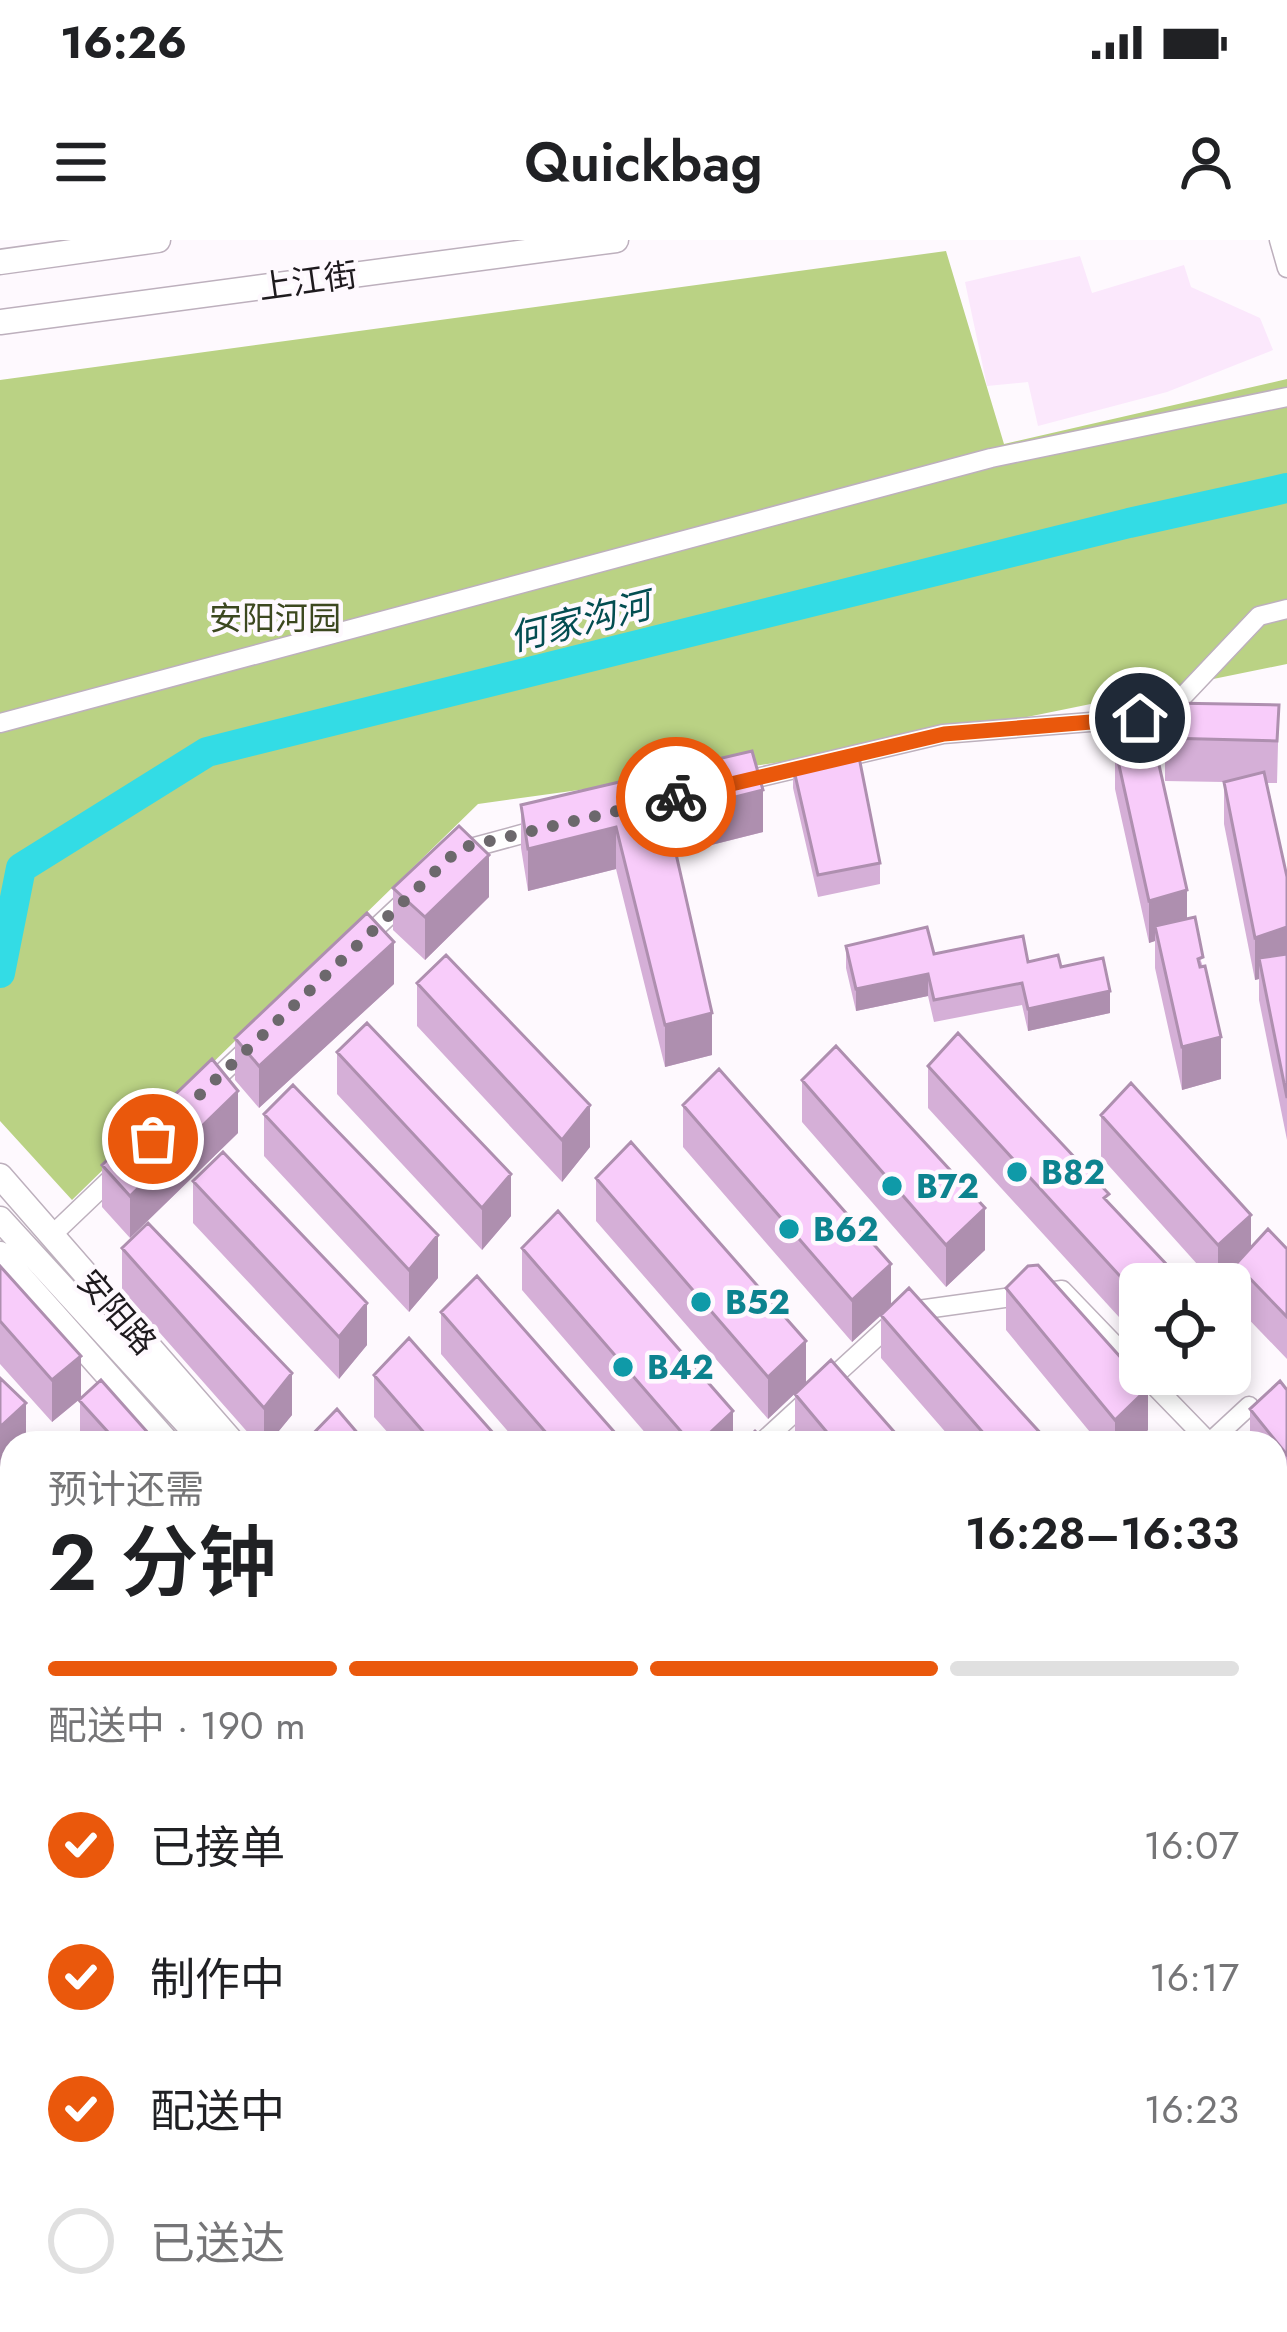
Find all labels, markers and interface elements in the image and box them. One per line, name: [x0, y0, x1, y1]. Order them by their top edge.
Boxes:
text: 16:26: [60, 10, 187, 75]
text: Quickbag: [524, 123, 763, 201]
icon: menu: [48, 129, 114, 195]
icon: person: [1173, 129, 1239, 195]
street label: 上江街: [256, 251, 360, 311]
water label: 何家沟河: [504, 577, 662, 664]
park label: 安阳河园: [209, 595, 341, 642]
pin: [1089, 667, 1191, 769]
icon: home: [1107, 685, 1173, 751]
courier: [616, 737, 736, 857]
icon: bike: [643, 764, 709, 830]
pin: [102, 1088, 204, 1190]
icon: bag: [120, 1106, 186, 1172]
place label: B82: [1041, 1149, 1105, 1196]
marker: B82: [1004, 1159, 1030, 1185]
place label: B72: [916, 1163, 979, 1210]
marker: B72: [879, 1173, 905, 1199]
place label: B62: [813, 1206, 879, 1253]
marker: B62: [776, 1216, 802, 1242]
street label: 安阳路: [67, 1259, 167, 1365]
map controls: [1119, 1263, 1251, 1395]
button: locate: [1119, 1263, 1251, 1395]
place label: B52: [725, 1279, 790, 1326]
marker: B52: [688, 1289, 714, 1315]
place label: B42: [647, 1344, 714, 1391]
marker: B42: [610, 1354, 636, 1380]
text: 预计还需: [48, 1461, 204, 1518]
text: 16:28–16:33: [965, 1501, 1239, 1566]
text: 2 分钟: [48, 1507, 276, 1619]
text: 配送中 · 190 m: [48, 1697, 306, 1754]
icon: check: [48, 1812, 114, 1878]
text: 已接单: [150, 1815, 285, 1880]
text: 16:07: [1143, 1817, 1239, 1874]
icon: check: [48, 1944, 114, 2010]
text: 制作中: [150, 1947, 285, 2012]
text: 16:17: [1149, 1949, 1239, 2006]
icon: check: [48, 2076, 114, 2142]
text: 配送中: [150, 2079, 285, 2144]
text: 16:23: [1144, 2081, 1239, 2138]
text: 已送达: [150, 2211, 285, 2276]

